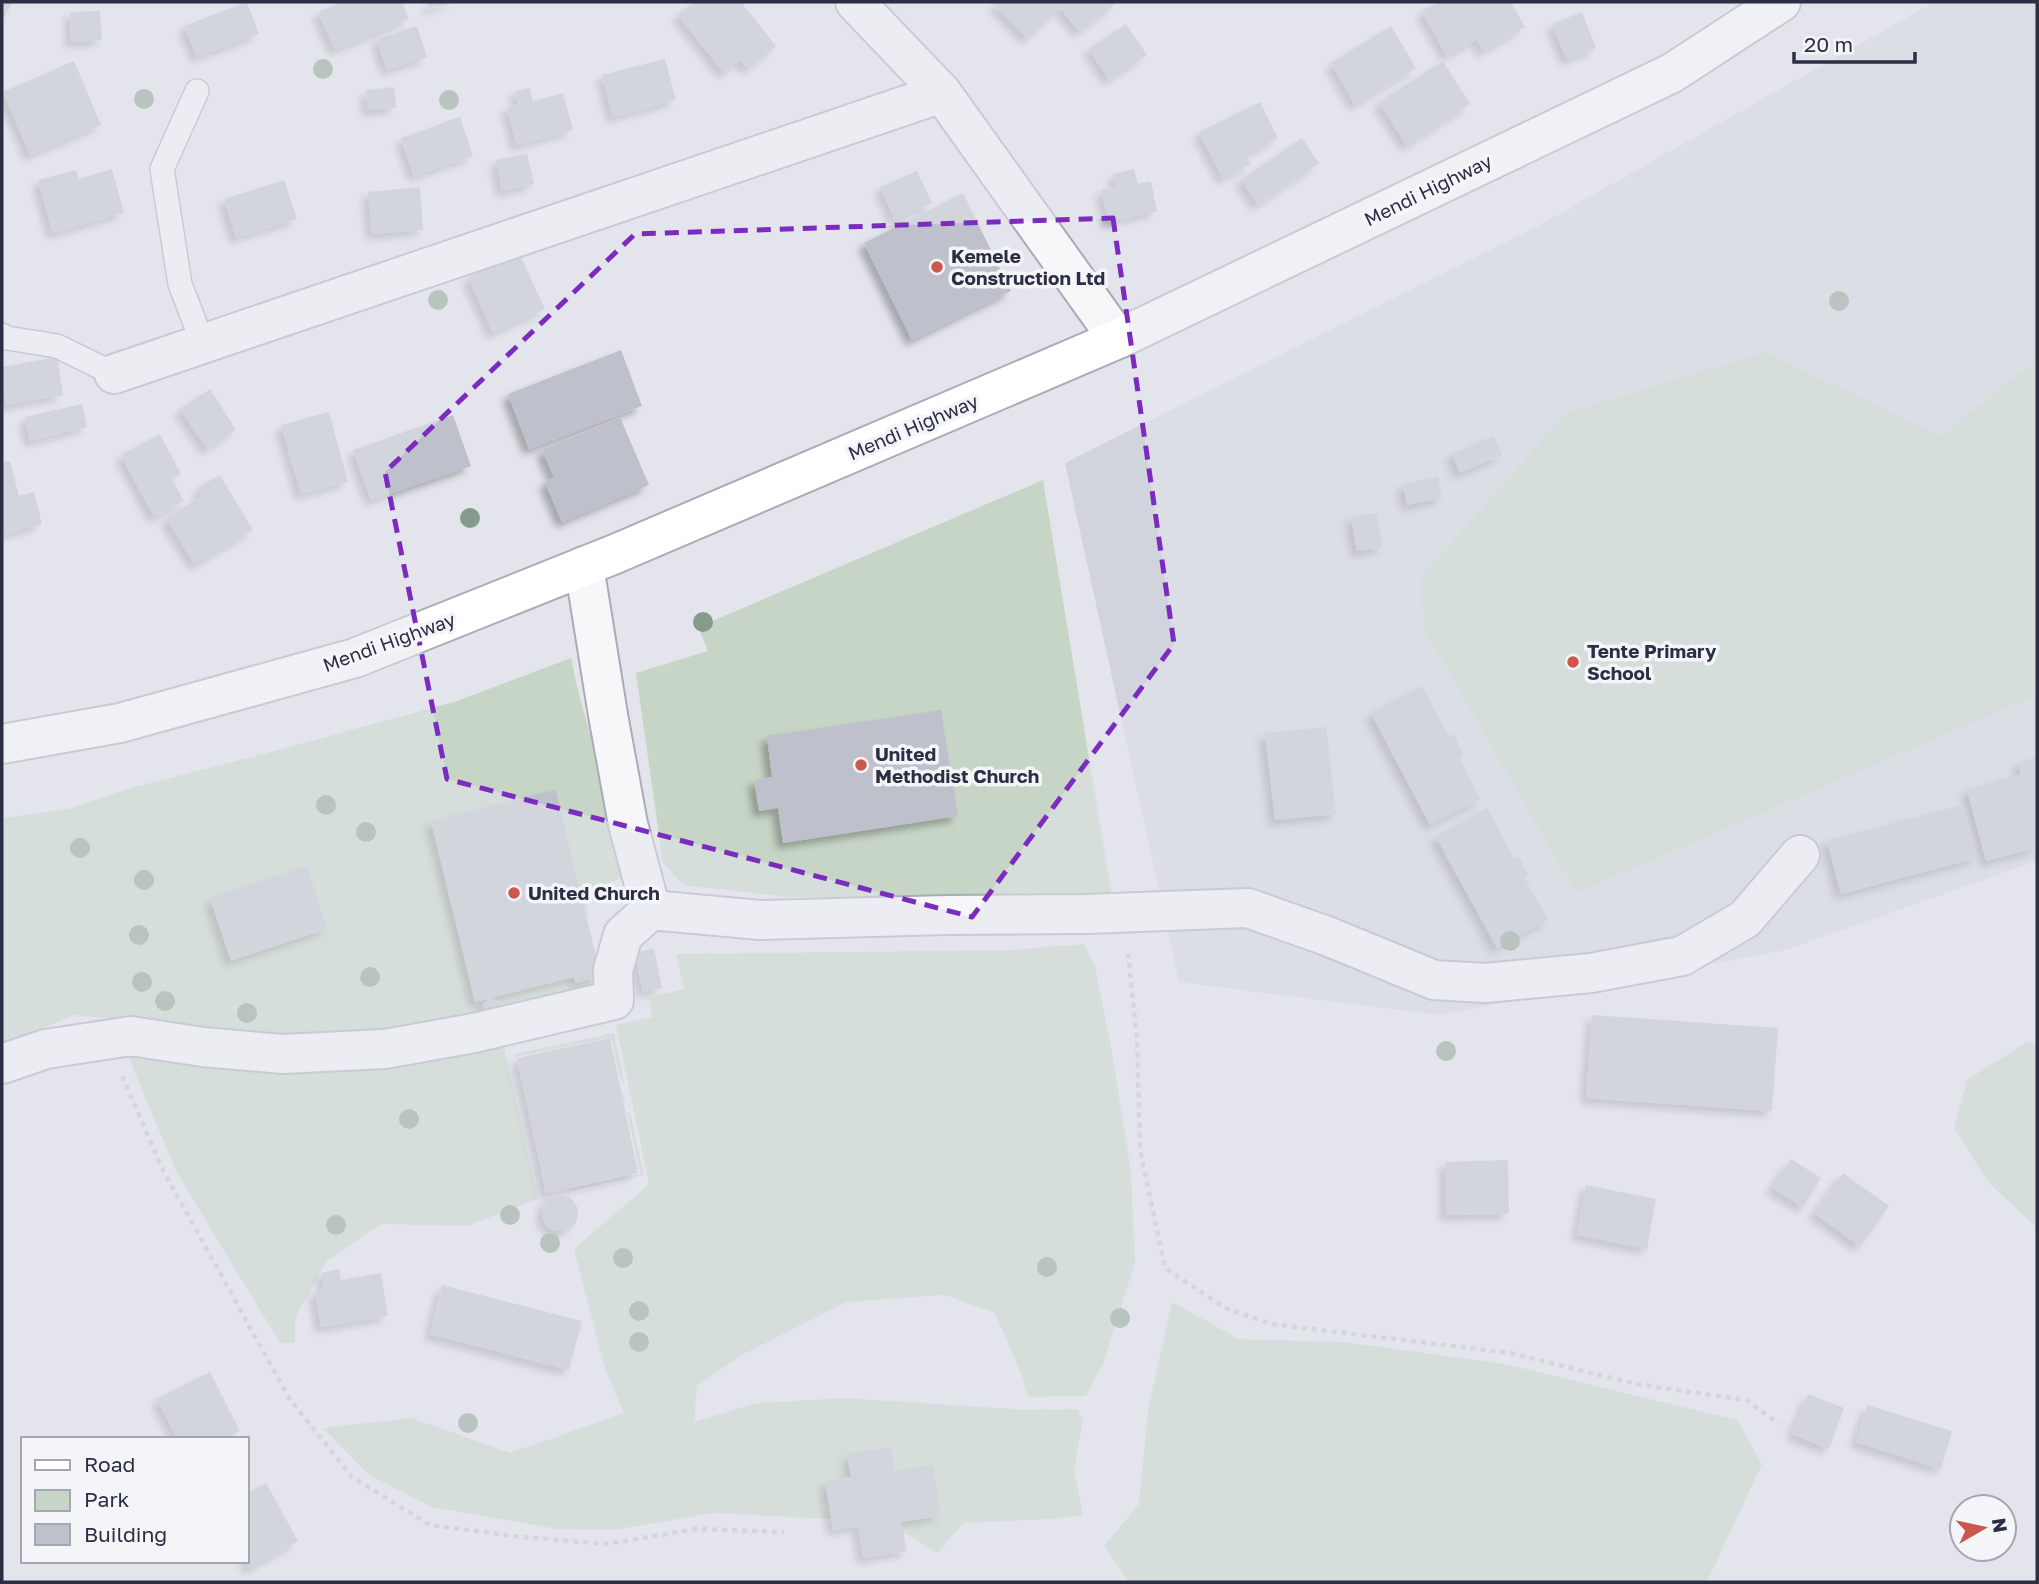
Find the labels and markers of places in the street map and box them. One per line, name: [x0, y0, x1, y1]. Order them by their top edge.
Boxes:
place label: Kemele Construction Ltd: [951, 244, 1105, 289]
marker: Kemele Construction Ltd: [929, 259, 945, 275]
place label: Tente Primary School: [1587, 639, 1717, 684]
marker: Tente Primary School: [1565, 654, 1581, 670]
place label: United Methodist Church: [875, 742, 1039, 787]
marker: United Methodist Church: [853, 757, 869, 773]
place label: United Church: [528, 881, 660, 904]
marker: United Church: [506, 885, 522, 901]

